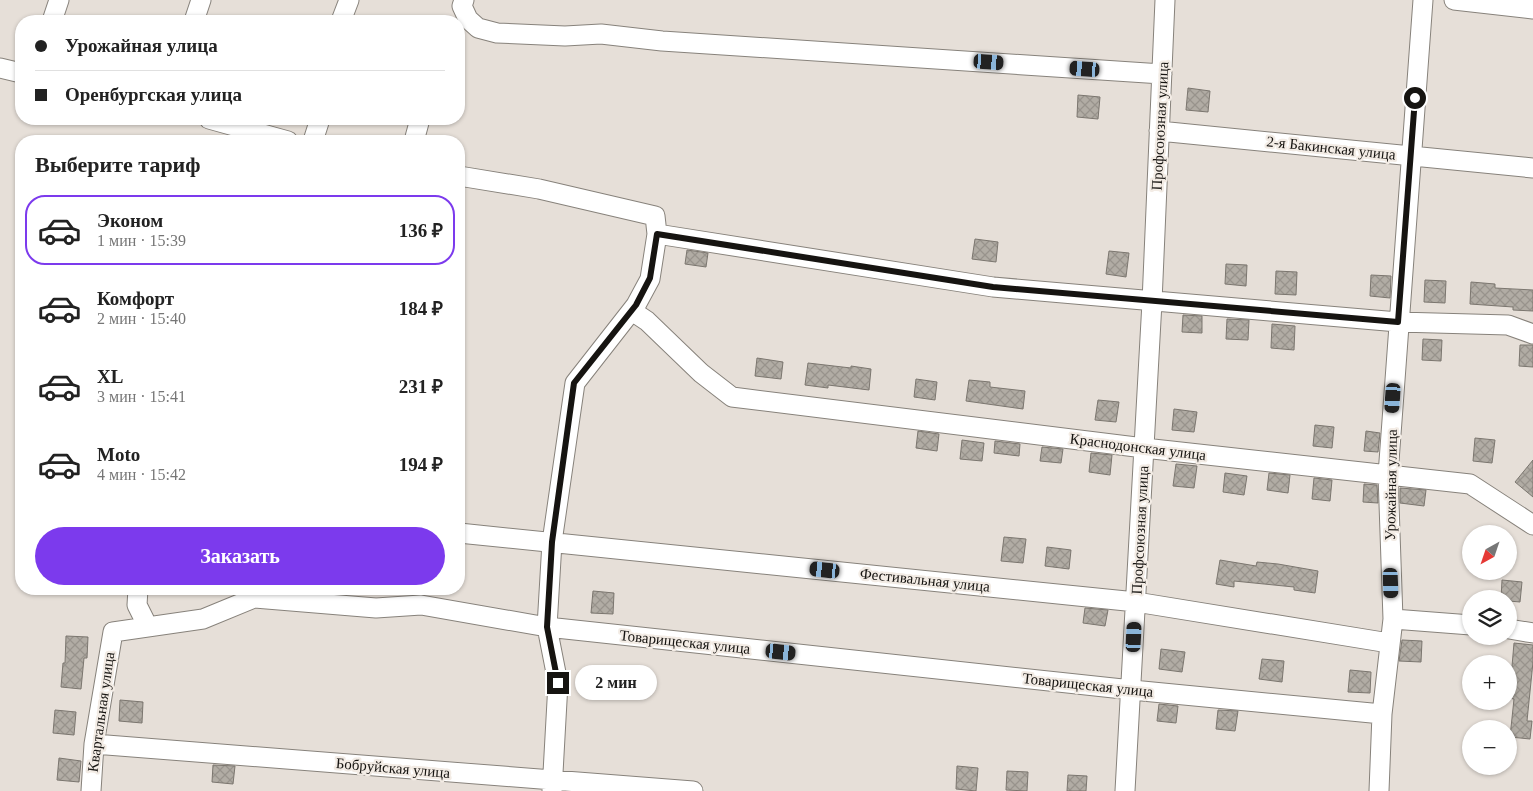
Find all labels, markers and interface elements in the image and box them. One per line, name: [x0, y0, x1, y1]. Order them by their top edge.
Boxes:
text: Урожайная улица: [65, 35, 218, 56]
car: [973, 53, 1004, 71]
car: [1069, 60, 1100, 78]
street label: Профсоюзная улица: [1149, 61, 1171, 191]
text: Оренбургская улица: [65, 84, 242, 105]
route start: [1404, 87, 1426, 109]
street label: 2-я Бакинская улица: [1266, 133, 1397, 163]
text: Выберите тариф: [35, 152, 201, 177]
icon: car: [37, 208, 82, 253]
text: Эконом: [97, 210, 163, 231]
text: 136 ₽: [399, 220, 443, 241]
text: 1 мин · 15:39: [97, 232, 186, 249]
icon: car: [37, 286, 82, 331]
text: Комфорт: [97, 288, 174, 309]
text: 184 ₽: [399, 298, 443, 319]
text: 2 мин · 15:40: [97, 310, 186, 327]
icon: car: [37, 364, 82, 409]
text: XL: [97, 366, 123, 387]
text: 231 ₽: [399, 376, 443, 397]
car: [1384, 383, 1401, 413]
text: 3 мин · 15:41: [97, 388, 186, 405]
street label: Урожайная улица: [1382, 429, 1400, 541]
street label: Краснодонская улица: [1069, 431, 1207, 463]
icon: car: [37, 442, 82, 487]
text: Moto: [97, 444, 140, 465]
text: 194 ₽: [399, 454, 443, 475]
street label: Профсоюзная улица: [1129, 465, 1151, 595]
text: 4 мин · 15:42: [97, 466, 186, 483]
north arrow: [1462, 525, 1518, 580]
map controls: [1462, 525, 1517, 775]
button: Заказать: [35, 527, 445, 585]
car: [809, 561, 840, 579]
street label: Фестивальная улица: [859, 565, 991, 595]
car: [1382, 568, 1399, 598]
button: layers: [1462, 590, 1517, 645]
car: [1125, 622, 1142, 652]
street label: Товарищеская улица: [619, 627, 751, 657]
car: [765, 643, 796, 661]
street label: Квартальная улица: [85, 651, 117, 773]
button: +: [1462, 655, 1517, 710]
callout: 2 мин: [576, 666, 658, 700]
street label: Товарищеская улица: [1022, 670, 1154, 700]
route end: [547, 672, 569, 694]
text: 2 мин: [595, 674, 637, 691]
button: −: [1462, 720, 1517, 775]
street label: Бобруйская улица: [335, 755, 451, 781]

